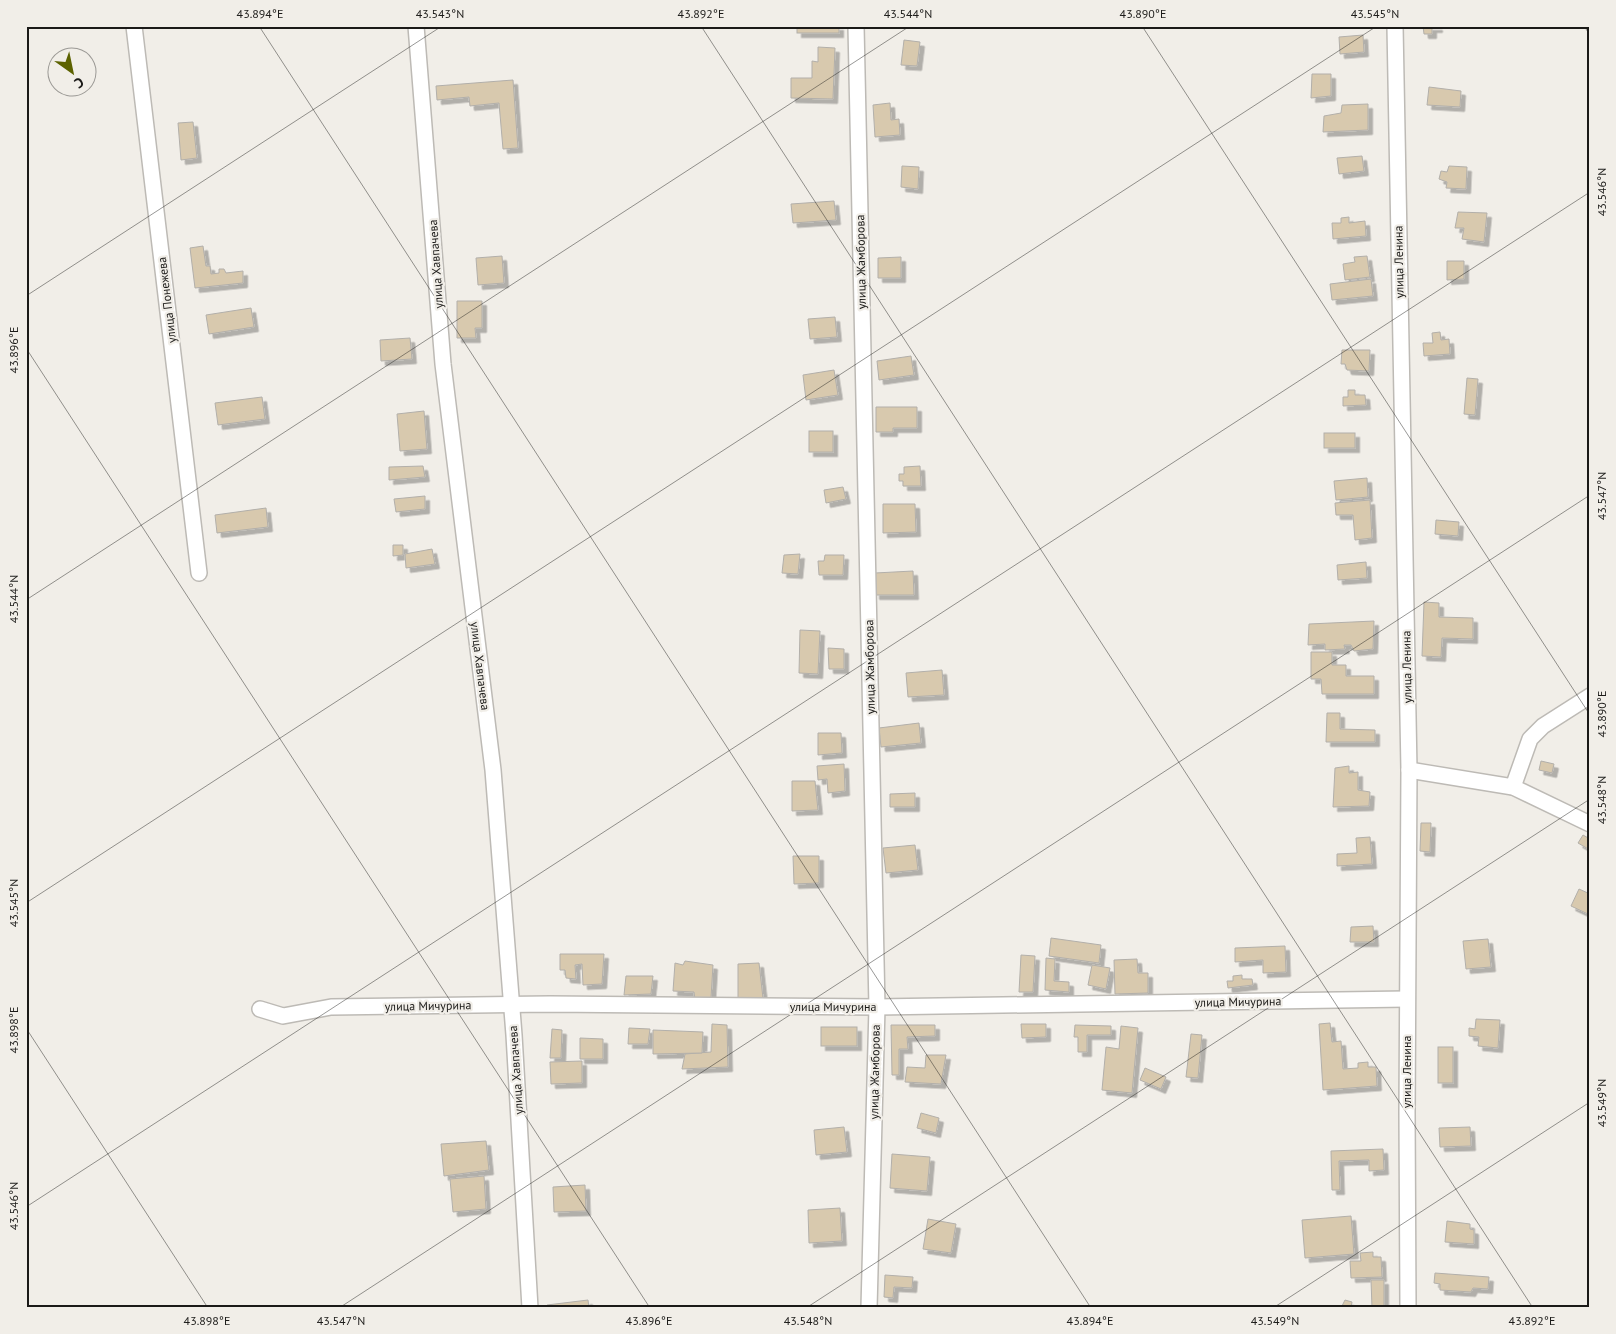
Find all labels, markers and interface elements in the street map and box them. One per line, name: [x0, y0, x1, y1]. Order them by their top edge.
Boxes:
text: 43.894°E: [237, 6, 283, 21]
text: 43.543°N: [416, 6, 464, 21]
text: 43.892°E: [678, 6, 724, 21]
text: 43.544°N: [884, 6, 932, 21]
text: 43.890°E: [1120, 6, 1166, 21]
text: 43.545°N: [1351, 6, 1399, 21]
north arrow: [48, 48, 98, 98]
text: С: [71, 73, 87, 93]
text: 43.546°N: [1594, 168, 1609, 216]
street label: улица Жамборова: [852, 214, 869, 310]
street label: улица Хавпачева: [425, 219, 446, 309]
street label: улица Ленина: [1390, 226, 1407, 298]
street label: улица Понежева: [154, 256, 179, 344]
text: 43.896°E: [6, 327, 21, 373]
text: 43.547°N: [1594, 472, 1609, 520]
text: 43.544°N: [6, 575, 21, 623]
street label: улица Жамборова: [861, 619, 878, 715]
street label: улица Хавпачева: [468, 621, 493, 711]
street label: улица Ленина: [1398, 631, 1415, 703]
text: 43.890°E: [1594, 691, 1609, 737]
text: 43.548°N: [1594, 776, 1609, 824]
text: 43.545°N: [6, 879, 21, 927]
street label: улица Мичурина: [1194, 993, 1282, 1010]
street label: улица Мичурина: [384, 997, 472, 1014]
street label: улица Мичурина: [790, 999, 876, 1014]
text: 43.898°E: [6, 1007, 21, 1053]
street label: улица Жамборова: [866, 1024, 883, 1120]
street label: улица Хавпачева: [505, 1025, 526, 1115]
street label: улица Ленина: [1399, 1036, 1414, 1108]
text: 43.549°N: [1594, 1079, 1609, 1127]
text: 43.546°N: [6, 1182, 21, 1230]
text: 43.898°E: [184, 1313, 230, 1328]
text: 43.547°N: [317, 1313, 365, 1328]
text: 43.896°E: [626, 1313, 672, 1328]
text: 43.548°N: [784, 1313, 832, 1328]
text: 43.894°E: [1067, 1313, 1113, 1328]
text: 43.549°N: [1251, 1313, 1299, 1328]
text: 43.892°E: [1509, 1313, 1555, 1328]

